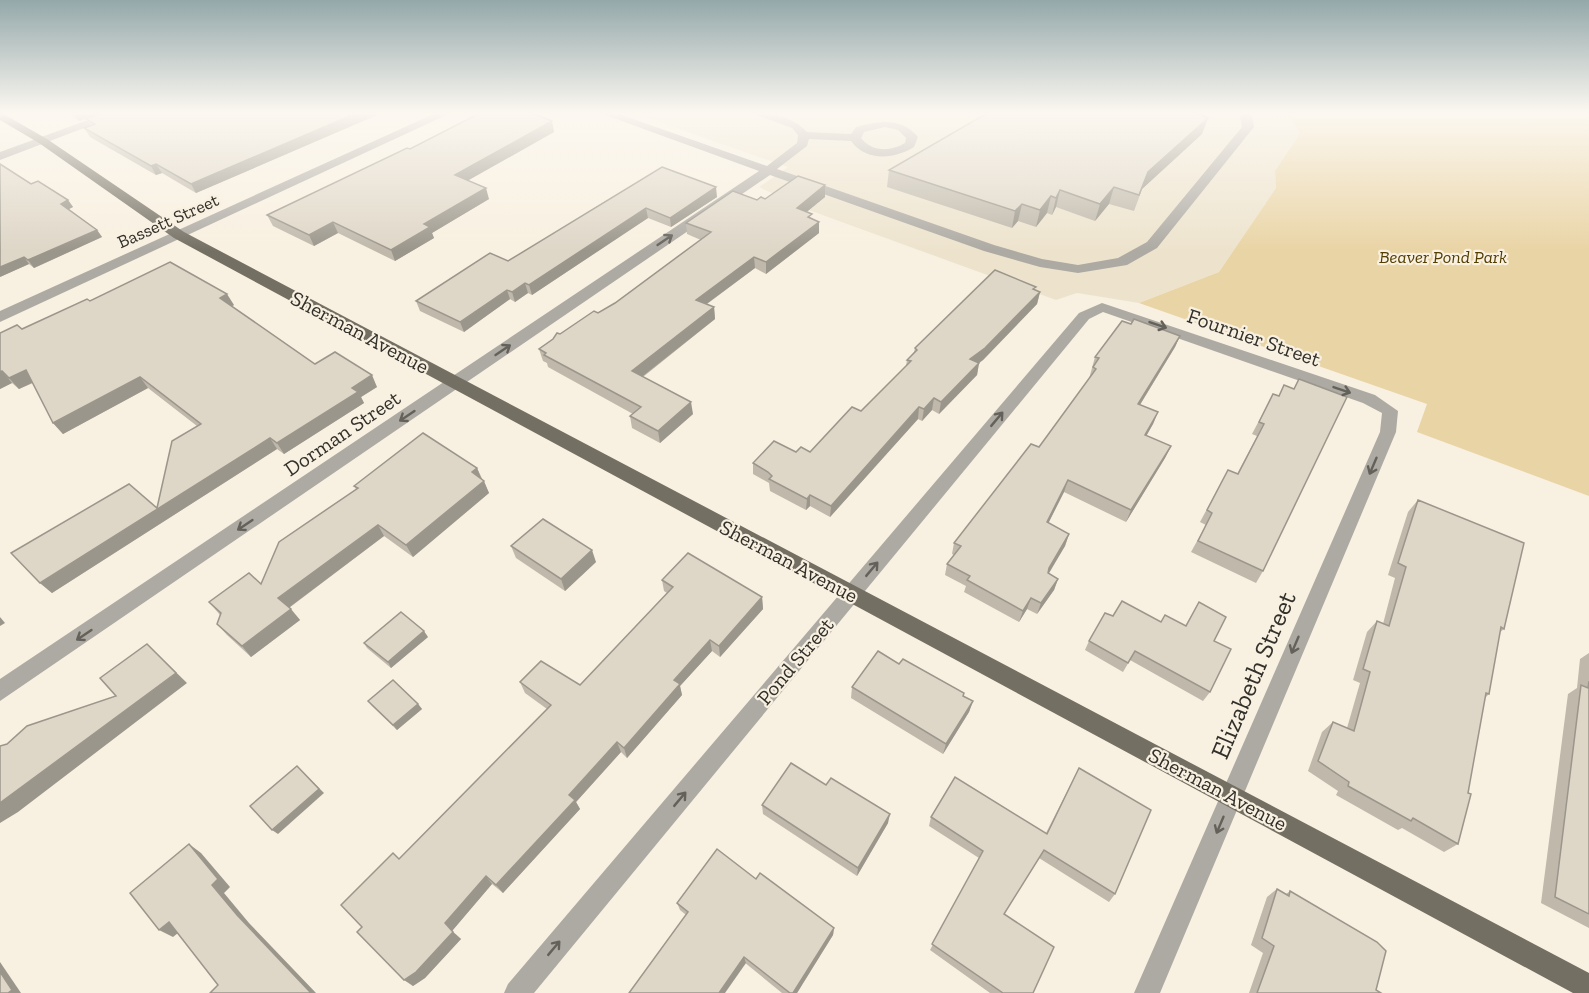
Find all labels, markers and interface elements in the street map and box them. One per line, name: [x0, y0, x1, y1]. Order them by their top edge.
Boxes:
street label: Bassett Street: [114, 189, 222, 253]
one-way arrow: [656, 234, 672, 246]
park label: Beaver Pond Park: [1379, 246, 1507, 268]
street label: Sherman Avenue: [287, 285, 433, 379]
street label: Fournier Street: [1184, 303, 1324, 372]
one-way arrow: [1148, 320, 1167, 331]
one-way arrow: [495, 344, 511, 356]
street label: Dorman Street: [279, 385, 405, 481]
one-way arrow: [1332, 385, 1351, 396]
one-way arrow: [399, 410, 415, 422]
one-way arrow: [991, 411, 1004, 427]
one-way arrow: [1367, 456, 1378, 475]
street label: Sherman Avenue: [716, 514, 862, 608]
one-way arrow: [238, 519, 254, 531]
one-way arrow: [866, 561, 879, 577]
street label: Elizabeth Street: [1203, 586, 1303, 763]
street label: Pond Street: [751, 612, 839, 710]
one-way arrow: [76, 629, 93, 641]
one-way arrow: [1289, 635, 1300, 654]
street label: Sherman Avenue: [1145, 742, 1291, 836]
one-way arrow: [673, 791, 686, 807]
one-way arrow: [1214, 815, 1225, 833]
one-way arrow: [548, 940, 561, 956]

